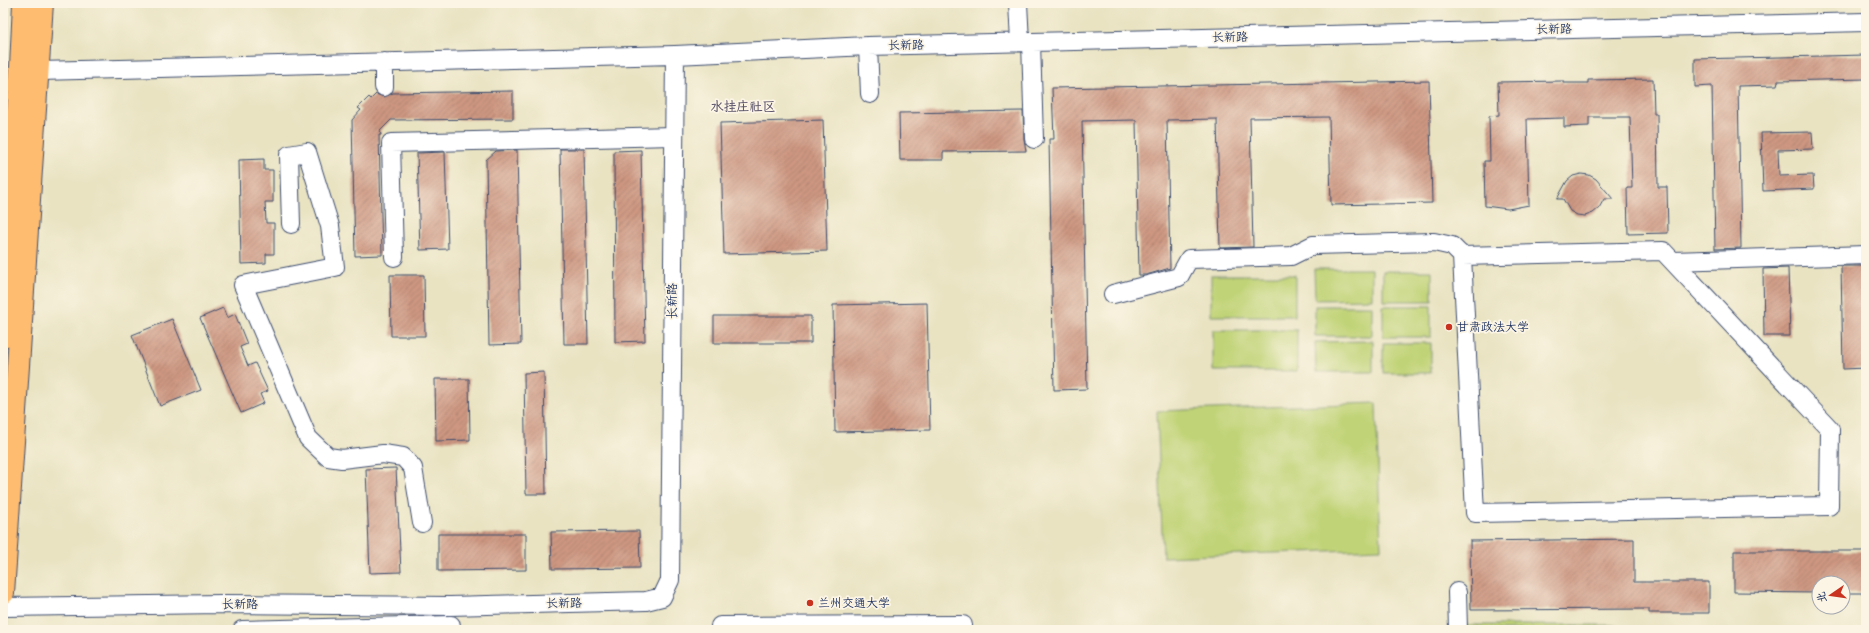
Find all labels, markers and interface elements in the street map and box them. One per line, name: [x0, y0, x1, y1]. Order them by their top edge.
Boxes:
street label: 长新路: [1536, 20, 1572, 39]
street label: 长新路: [1212, 28, 1248, 47]
street label: 长新路: [888, 36, 924, 55]
district label: 水挂庄社区: [710, 97, 776, 118]
street label: 长新路: [663, 283, 682, 319]
place label: 甘肃政法大学: [1457, 318, 1529, 337]
marker: 甘肃政法大学: [1444, 322, 1454, 332]
north arrow: [1811, 575, 1851, 615]
text: 北: [1812, 590, 1832, 604]
street label: 长新路: [546, 594, 582, 613]
place label: 兰州交通大学: [818, 594, 890, 613]
street label: 长新路: [222, 595, 258, 614]
marker: 兰州交通大学: [805, 598, 815, 608]

